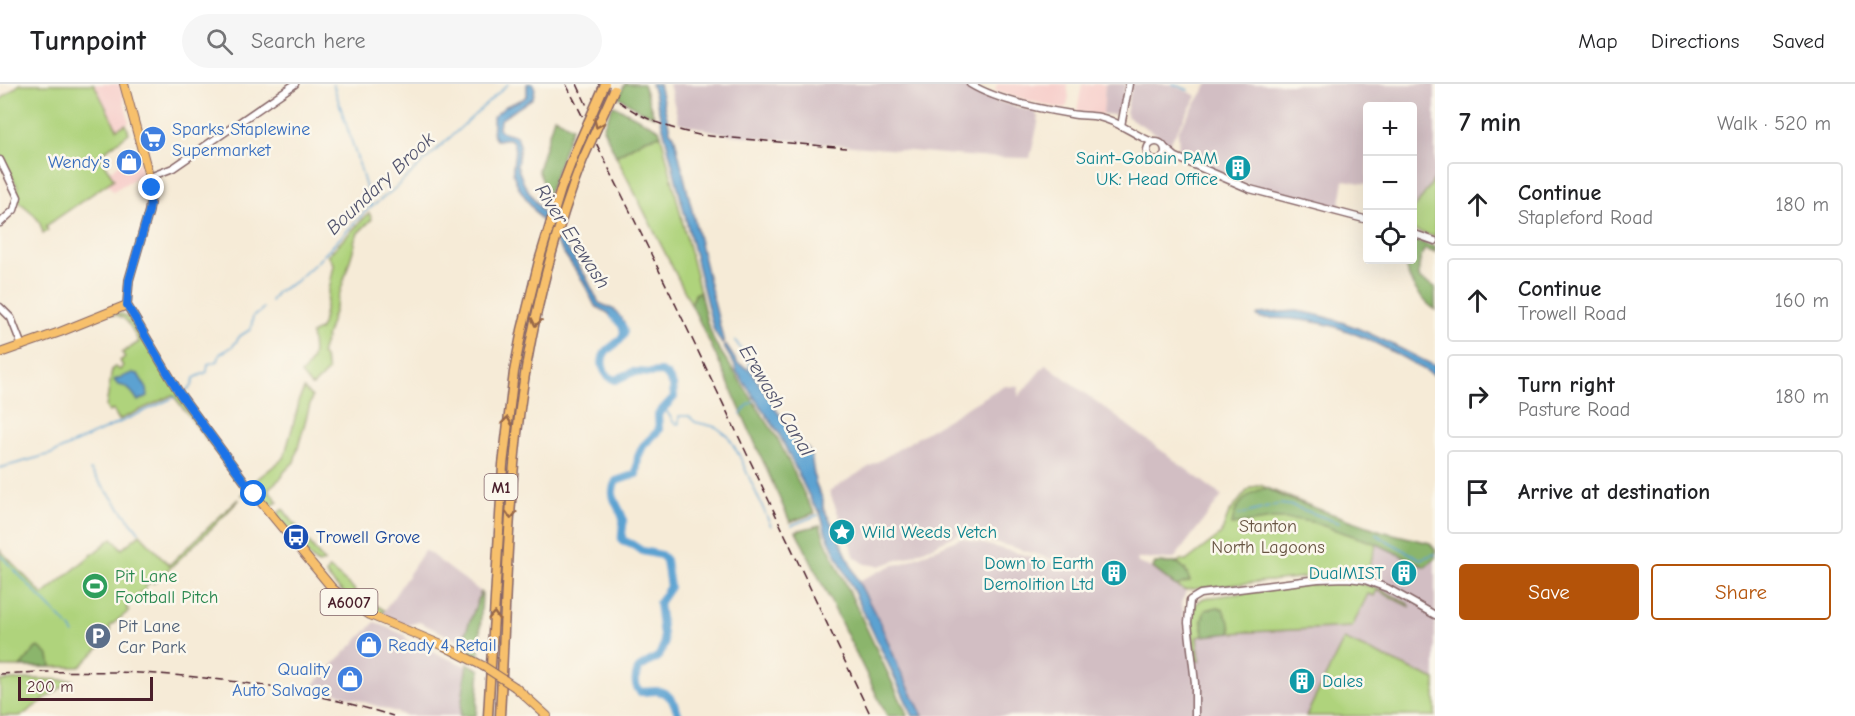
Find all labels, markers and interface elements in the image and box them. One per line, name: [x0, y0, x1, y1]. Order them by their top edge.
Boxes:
search box: [182, 14, 602, 68]
text: Turnpoint: [30, 25, 146, 57]
icon: search: [203, 25, 236, 58]
text: Search here: [251, 28, 365, 54]
text: Map: [1578, 29, 1618, 53]
text: Directions: [1651, 29, 1740, 53]
text: Saved: [1773, 29, 1825, 53]
map controls: [1363, 102, 1417, 264]
button: +: [1363, 102, 1417, 156]
text: 7 min: [1459, 108, 1521, 138]
text: Walk · 520 m: [1717, 112, 1831, 135]
one-way arrow: [593, 118, 605, 129]
place label: Sparks Staplewine Supermarket: [172, 119, 310, 161]
supermarket icon: Sparks Staplewine Supermarket: [138, 124, 168, 154]
water label: Boundary Brook: [321, 127, 439, 239]
shop icon: Wendy's: [114, 147, 144, 177]
place label: Saint-Gobain PAM UK: Head Office: [1076, 148, 1218, 190]
place label: Wendy's: [48, 152, 110, 173]
building icon: Saint-Gobain PAM UK: Head Office: [1223, 153, 1253, 183]
button: −: [1363, 156, 1417, 210]
route end: [138, 174, 164, 200]
water label: River Erewash: [530, 180, 615, 293]
text: Continue: [1518, 180, 1601, 206]
icon: ahead: [1461, 188, 1494, 221]
text: 180 m: [1775, 193, 1829, 216]
text: Stapleford Road: [1518, 206, 1653, 229]
button: locate: [1363, 210, 1417, 264]
text: Continue: [1518, 276, 1601, 302]
icon: ahead: [1461, 284, 1494, 317]
text: 160 m: [1775, 289, 1829, 312]
text: Trowell Road: [1518, 302, 1627, 325]
one-way arrow: [530, 317, 543, 327]
water label: Erewash Canal: [734, 340, 819, 461]
text: Turn right: [1518, 372, 1615, 398]
icon: right: [1461, 380, 1494, 413]
text: 180 m: [1775, 385, 1829, 408]
text: Pasture Road: [1518, 398, 1630, 421]
one-way arrow: [500, 417, 513, 426]
road number: M1: [484, 474, 518, 500]
icon: arrive: [1461, 476, 1494, 509]
text: Arrive at destination: [1518, 479, 1710, 505]
route start: [240, 480, 266, 506]
one-way arrow: [505, 511, 518, 520]
park label: Stanton North Lagoons: [1211, 516, 1325, 558]
place icon: Wild Weeds Vetch: [827, 517, 857, 547]
bus stop icon: Trowell Grove: [281, 522, 311, 552]
place label: Wild Weeds Vetch: [862, 522, 997, 543]
place label: Trowell Grove: [316, 527, 420, 548]
place label: Down to Earth Demolition Ltd: [983, 553, 1094, 595]
building icon: Down to Earth Demolition Ltd: [1099, 558, 1129, 588]
building icon: DualMIST: [1389, 558, 1419, 588]
place label: DualMIST: [1309, 563, 1385, 584]
button: Save: [1459, 564, 1639, 620]
button: Share: [1651, 564, 1831, 620]
place label: Pit Lane Football Pitch: [115, 566, 218, 608]
sports icon: Pit Lane Football Pitch: [80, 571, 110, 601]
road number: A6007: [320, 589, 378, 615]
one-way arrow: [488, 611, 501, 620]
place label: Pit Lane Car Park: [118, 616, 186, 658]
parking icon: Pit Lane Car Park: [83, 621, 113, 651]
shop icon: Ready 4 Retail: [354, 630, 384, 660]
place label: Ready 4 Retail: [388, 635, 497, 656]
place label: Quality Auto Salvage: [232, 659, 331, 701]
shop icon: Quality Auto Salvage: [335, 664, 365, 694]
building icon: Dales: [1287, 666, 1317, 696]
place label: Dales: [1322, 671, 1363, 692]
scale bar: [18, 674, 153, 702]
text: 200 m: [27, 678, 73, 696]

